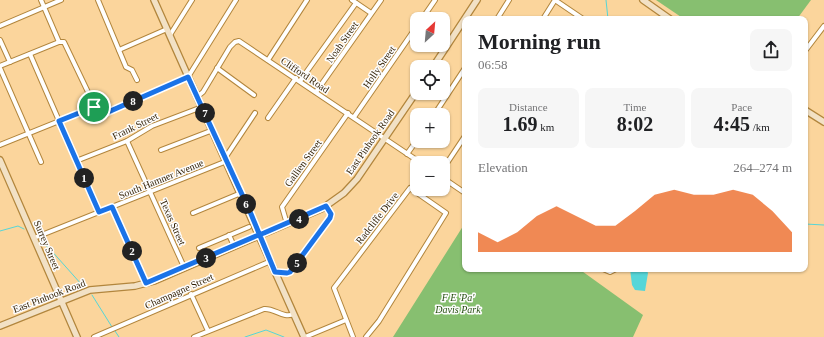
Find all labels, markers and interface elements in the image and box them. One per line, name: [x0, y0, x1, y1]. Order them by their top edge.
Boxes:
north arrow: [410, 12, 450, 52]
map controls: [410, 12, 450, 196]
street label: Noah Street: [324, 19, 360, 65]
text: Morning run: [478, 29, 601, 54]
button: share: [750, 29, 792, 71]
street label: Holly Street: [361, 44, 398, 90]
street label: Clifford Road: [279, 55, 331, 95]
text: 06:58: [478, 57, 508, 72]
button: locate: [410, 60, 450, 100]
pin: [77, 90, 111, 124]
pin: 8: [123, 91, 143, 111]
text: 8: [130, 95, 136, 107]
icon: arrive: [83, 96, 105, 118]
text: Distance: [509, 101, 548, 113]
text: Time: [624, 101, 646, 113]
text: Pace: [731, 101, 752, 113]
pin: 7: [195, 103, 215, 123]
text: 7: [202, 107, 208, 119]
street label: East Pinhook Road: [344, 107, 396, 177]
button: +: [410, 108, 450, 148]
street label: Frank Street: [110, 110, 160, 142]
text: 1.69: [502, 113, 537, 135]
text: 8:02: [617, 113, 653, 135]
text: 4:45: [713, 113, 750, 135]
text: km: [537, 121, 554, 133]
text: /km: [750, 121, 770, 133]
street label: Gallien Street: [282, 137, 324, 189]
button: −: [410, 156, 450, 196]
street label: South Hamner Avenue: [117, 157, 205, 201]
text: Elevation: [478, 160, 528, 175]
text: 264–274 m: [733, 160, 792, 175]
pin: 1: [74, 168, 94, 188]
text: 1: [81, 172, 87, 184]
street label: Radcliffe Drive: [353, 190, 401, 246]
pin: 6: [236, 194, 256, 214]
street label: Texas Street: [158, 197, 188, 247]
text: 6: [243, 198, 249, 210]
pin: 4: [289, 209, 309, 229]
text: 4: [296, 213, 302, 225]
street label: Surrey Street: [32, 219, 62, 272]
pin: 2: [122, 241, 142, 261]
text: 2: [129, 245, 135, 257]
pin: 3: [196, 248, 216, 268]
text: 3: [203, 252, 209, 264]
pin: 5: [287, 253, 307, 273]
text: 5: [294, 257, 300, 269]
street label: Champagne Street: [143, 271, 215, 311]
street label: East Pinhook Road: [11, 277, 87, 315]
park label: F E 'Pa' Davis Park: [434, 292, 481, 315]

